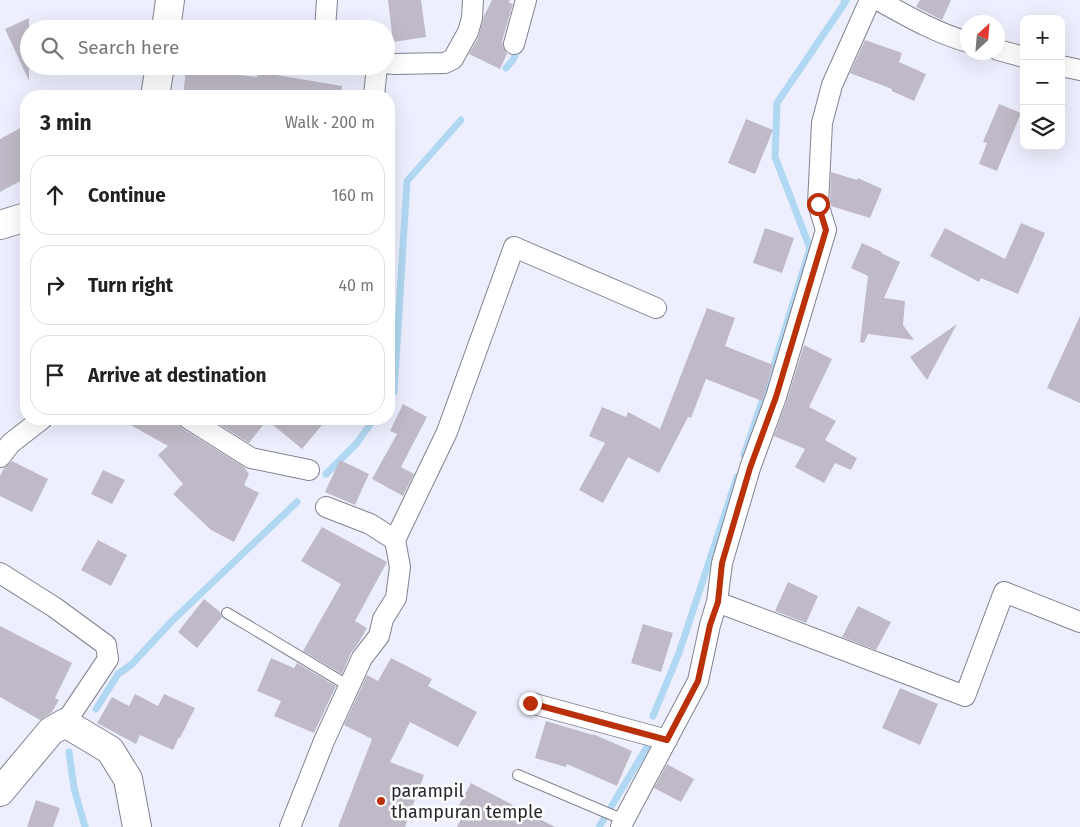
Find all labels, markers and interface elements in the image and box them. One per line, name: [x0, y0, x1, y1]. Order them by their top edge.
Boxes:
north arrow: [960, 15, 1005, 60]
map controls: [1020, 15, 1065, 150]
button: +: [1020, 15, 1065, 60]
search box: [20, 20, 395, 75]
icon: search: [38, 34, 66, 62]
text: Search here: [78, 36, 179, 59]
button: −: [1020, 60, 1065, 105]
button: layers: [1020, 105, 1065, 150]
text: 3 min: [40, 110, 92, 136]
text: Walk · 200 m: [285, 113, 375, 132]
icon: ahead: [41, 181, 69, 209]
text: Continue: [88, 184, 166, 207]
text: 160 m: [332, 186, 374, 205]
route start: [807, 193, 830, 216]
icon: right: [41, 271, 69, 299]
text: Turn right: [88, 274, 173, 297]
text: 40 m: [339, 276, 374, 295]
icon: arrive: [41, 361, 69, 389]
text: Arrive at destination: [88, 364, 267, 387]
route end: [519, 692, 542, 715]
place label: parampil thampuran temple: [391, 780, 543, 823]
marker: parampil thampuran temple: [375, 795, 387, 807]

